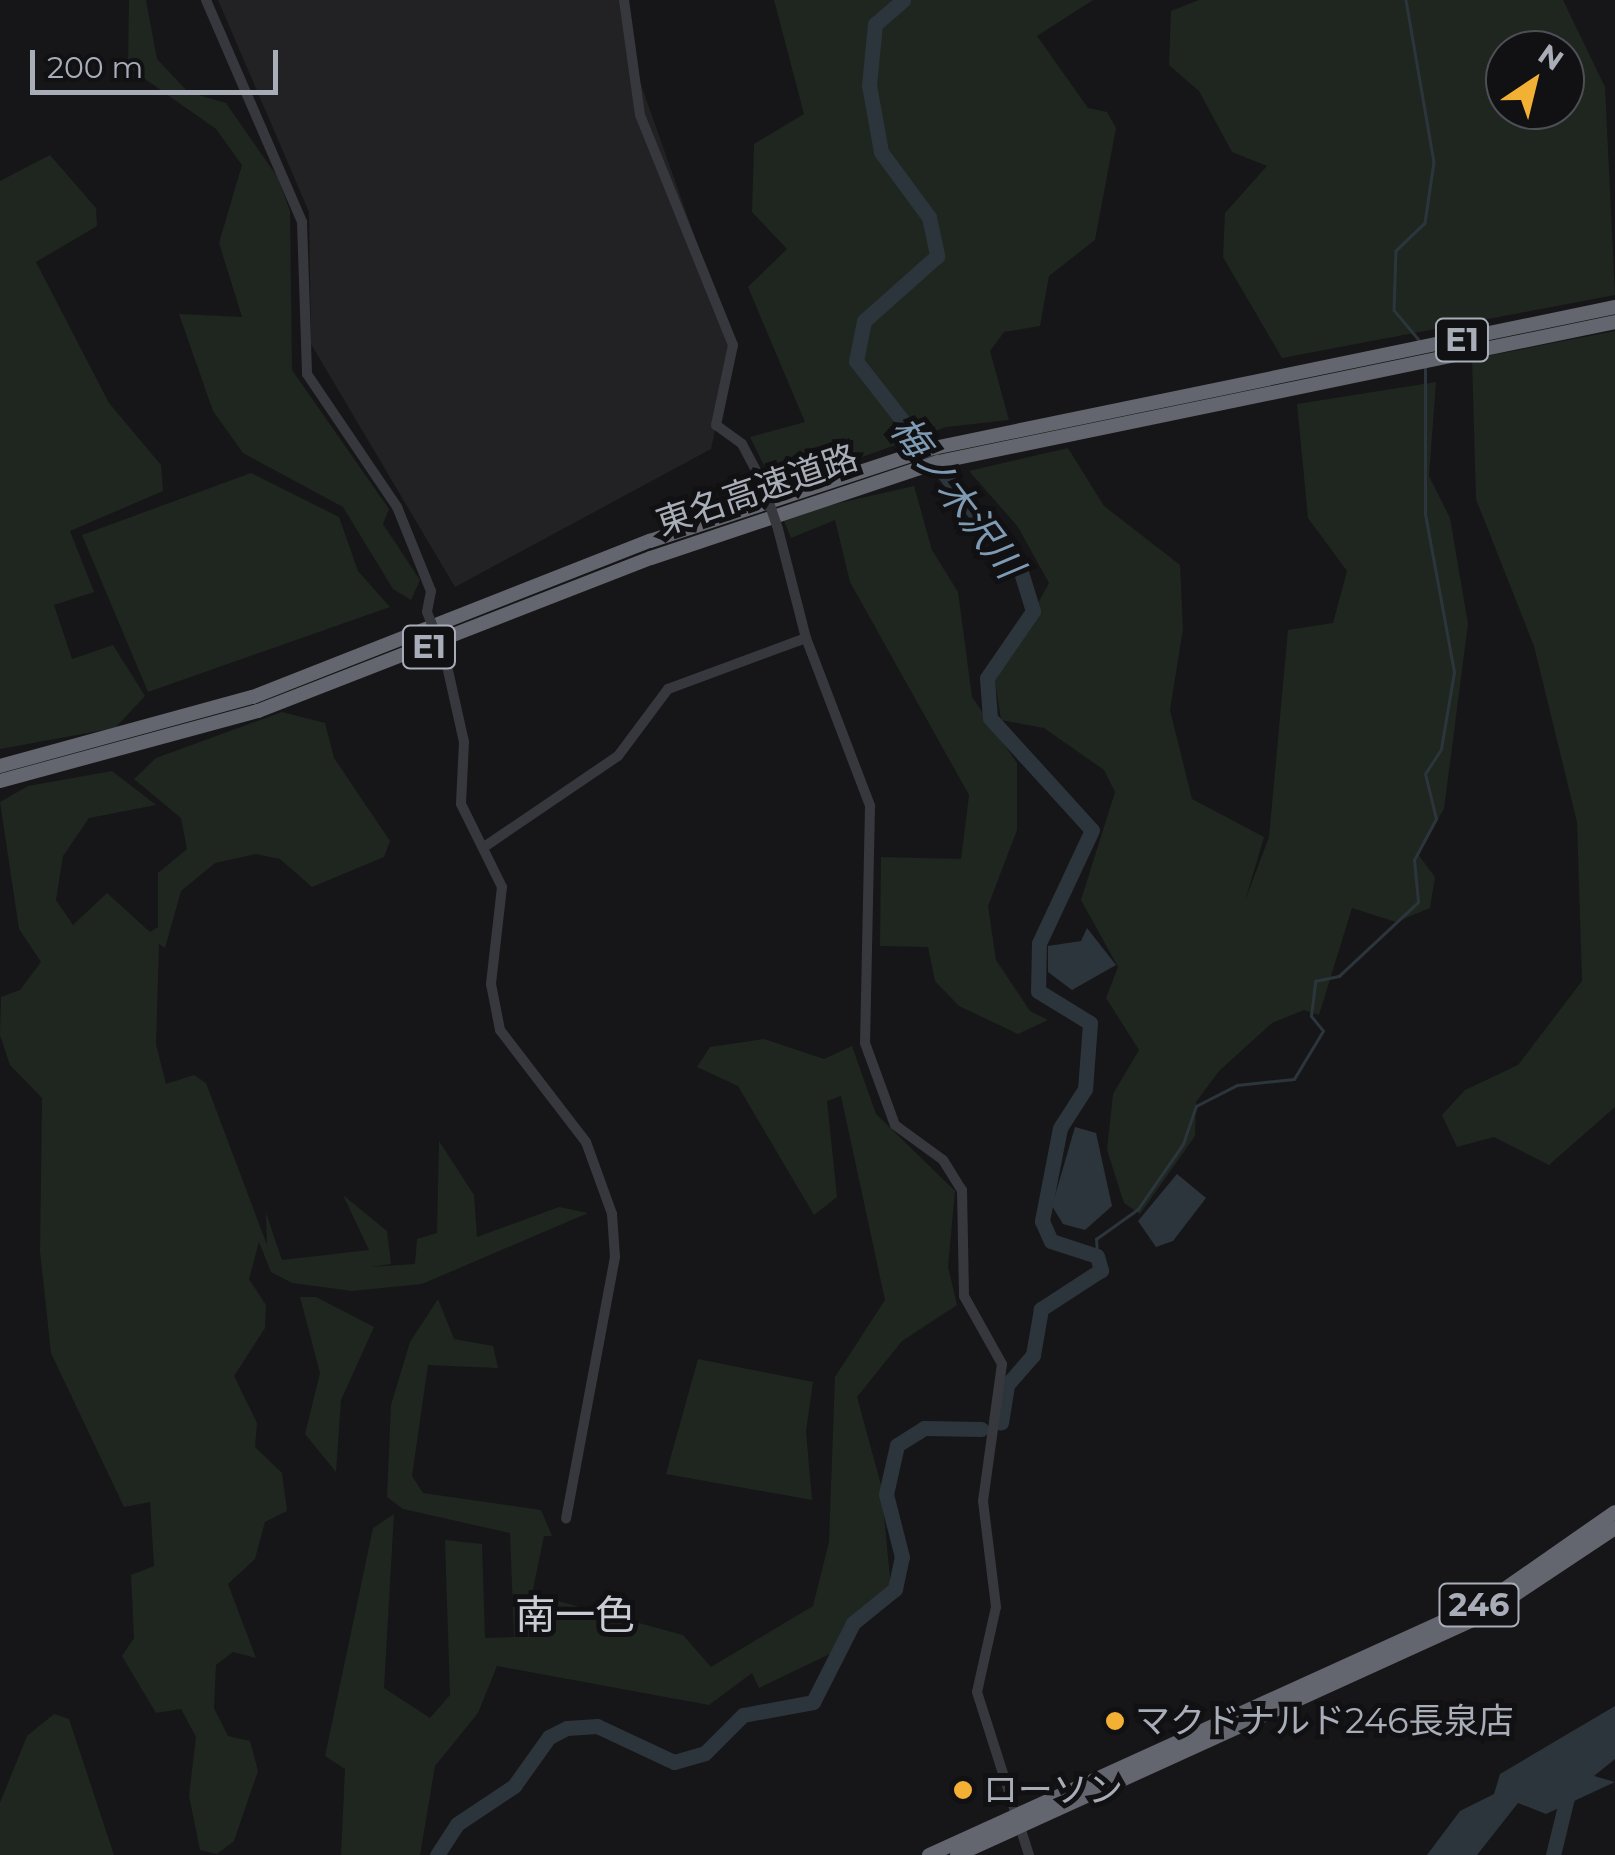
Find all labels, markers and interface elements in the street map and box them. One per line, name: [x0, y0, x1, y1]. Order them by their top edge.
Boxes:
scale bar: [35, 30, 282, 92]
north arrow: [1485, 30, 1585, 130]
text: N: [1532, 37, 1570, 77]
text: 200 m: [47, 49, 143, 86]
road number: E1: [1434, 313, 1490, 367]
water label: 梅ノ木沢川: [882, 407, 1032, 587]
street label: 東名高速道路: [651, 436, 863, 544]
road number: E1: [402, 620, 456, 674]
road number: 246: [1436, 1578, 1522, 1632]
district label: 南一色: [515, 1591, 635, 1639]
place label: マクドナルド246長泉店: [1135, 1700, 1514, 1742]
marker: マクドナルド246長泉店: [1104, 1710, 1126, 1732]
place label: ローソン: [983, 1769, 1123, 1811]
marker: ローソン: [952, 1779, 974, 1801]

